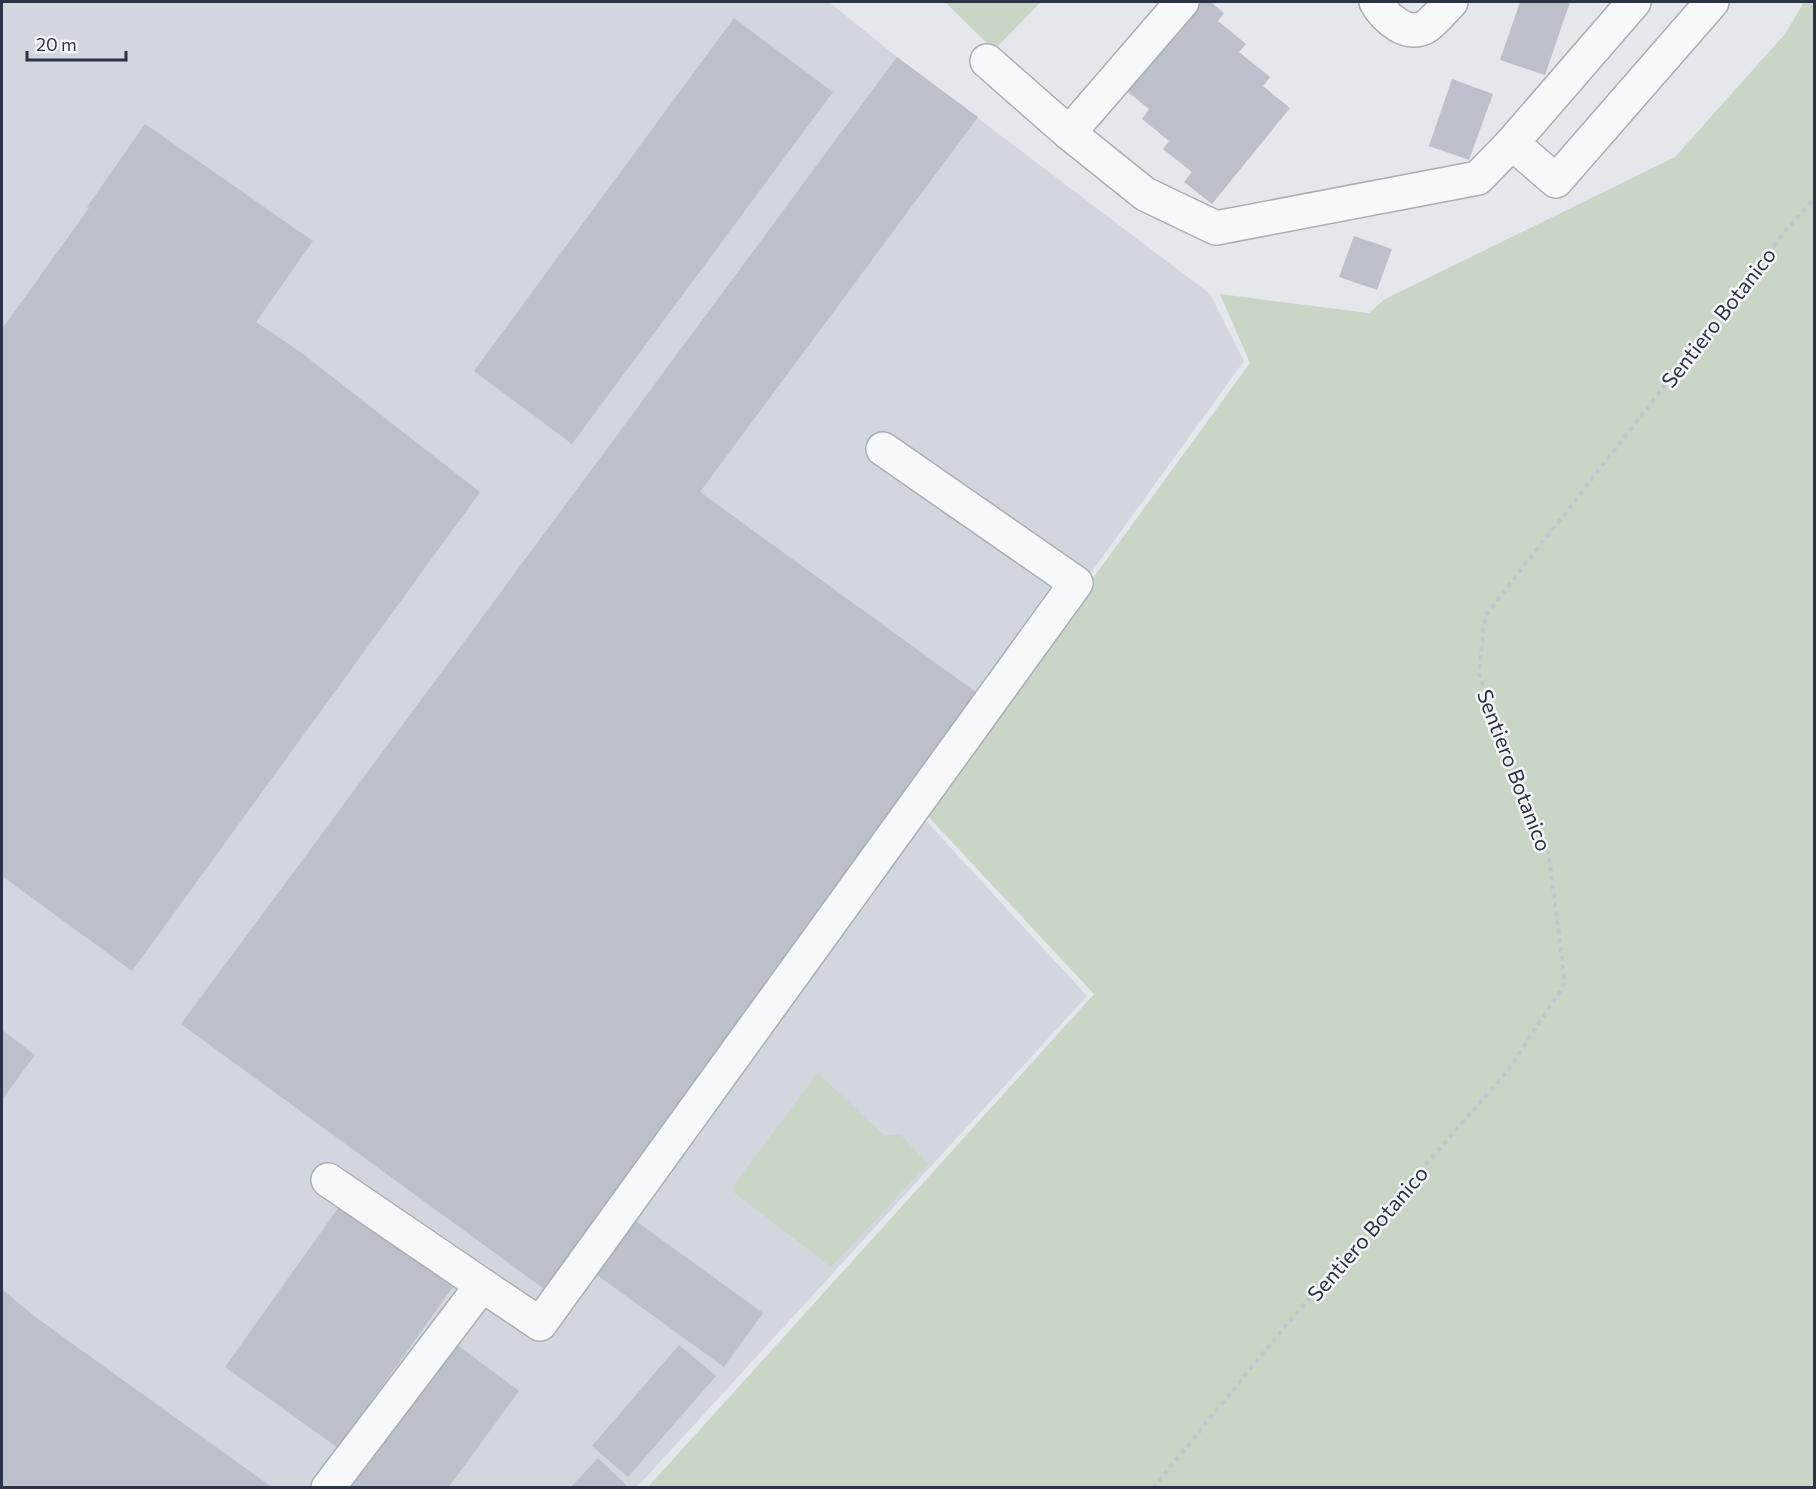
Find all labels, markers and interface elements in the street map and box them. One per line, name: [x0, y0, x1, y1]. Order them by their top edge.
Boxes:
scale bar: [27, 24, 126, 62]
text: 20 m: [36, 33, 77, 55]
street label: Sentiero Botanico: [1656, 242, 1780, 392]
street label: Sentiero Botanico: [1473, 686, 1557, 854]
street label: Sentiero Botanico: [1301, 1160, 1433, 1306]

